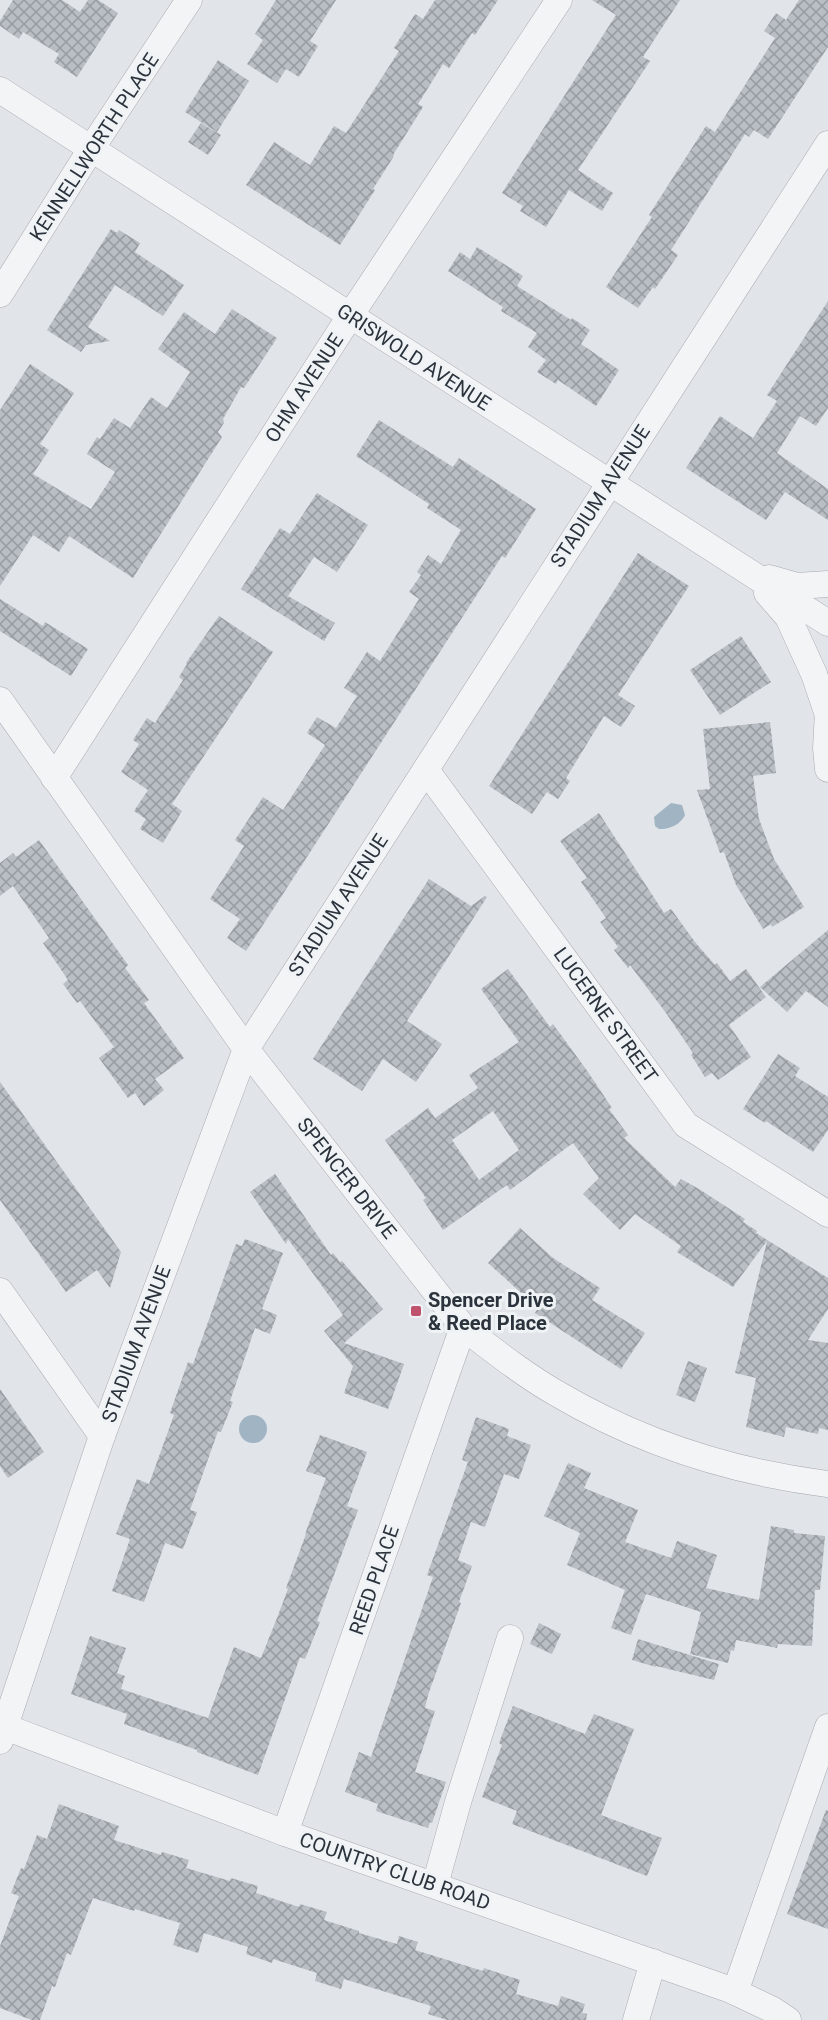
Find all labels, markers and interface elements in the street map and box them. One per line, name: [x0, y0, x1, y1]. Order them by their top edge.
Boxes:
street label: KENNELLWORTH PLACE: [24, 49, 164, 245]
street label: GRISWOLD AVENUE: [333, 298, 495, 416]
street label: OHM AVENUE: [260, 329, 348, 447]
street label: STADIUM AVENUE: [545, 420, 655, 572]
street label: STADIUM AVENUE: [283, 829, 393, 981]
street label: LUCERNE STREET: [549, 943, 663, 1087]
street label: SPENCER DRIVE: [292, 1113, 402, 1243]
street label: STADIUM AVENUE: [97, 1262, 175, 1426]
place label: Spencer Drive & Reed Place: [428, 1288, 554, 1335]
marker: Spencer Drive & Reed Place: [409, 1304, 423, 1318]
street label: REED PLACE: [344, 1522, 404, 1638]
street label: COUNTRY CLUB ROAD: [296, 1827, 494, 1915]

